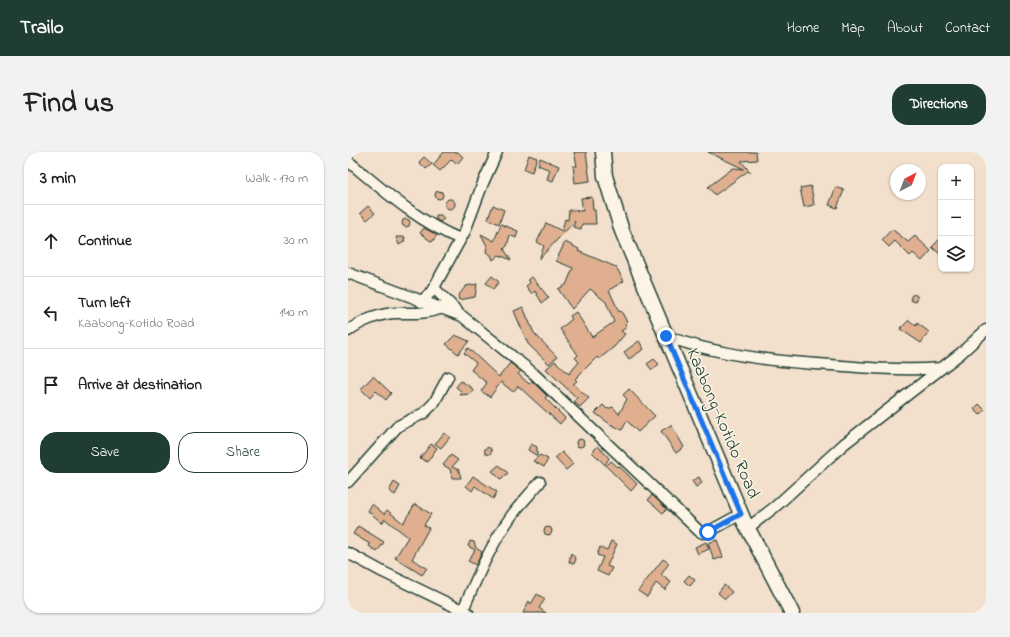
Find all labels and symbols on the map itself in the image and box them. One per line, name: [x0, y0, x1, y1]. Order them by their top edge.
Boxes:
north arrow: [890, 164, 926, 200]
route end: [657, 327, 675, 345]
street label: Kaabong-Kotido Road: [678, 344, 766, 503]
route start: [699, 523, 717, 541]

